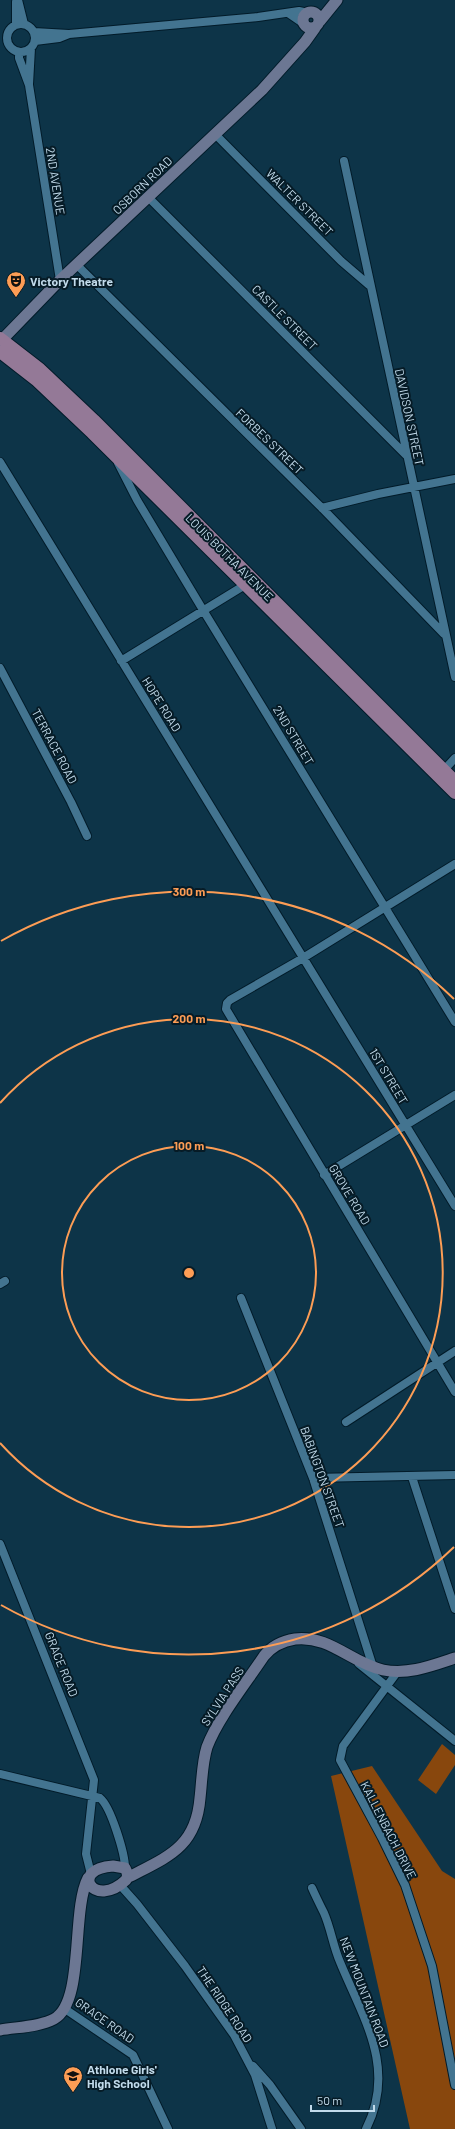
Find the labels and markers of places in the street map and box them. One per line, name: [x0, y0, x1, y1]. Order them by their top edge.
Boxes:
theatre icon: Victory Theatre: [5, 270, 27, 298]
place label: Victory Theatre: [30, 274, 114, 288]
centre of rings: [182, 1266, 196, 1280]
place label: Athlone Girls' High School: [87, 2062, 157, 2090]
school or university icon: Athlone Girls' High School: [62, 2065, 84, 2093]

